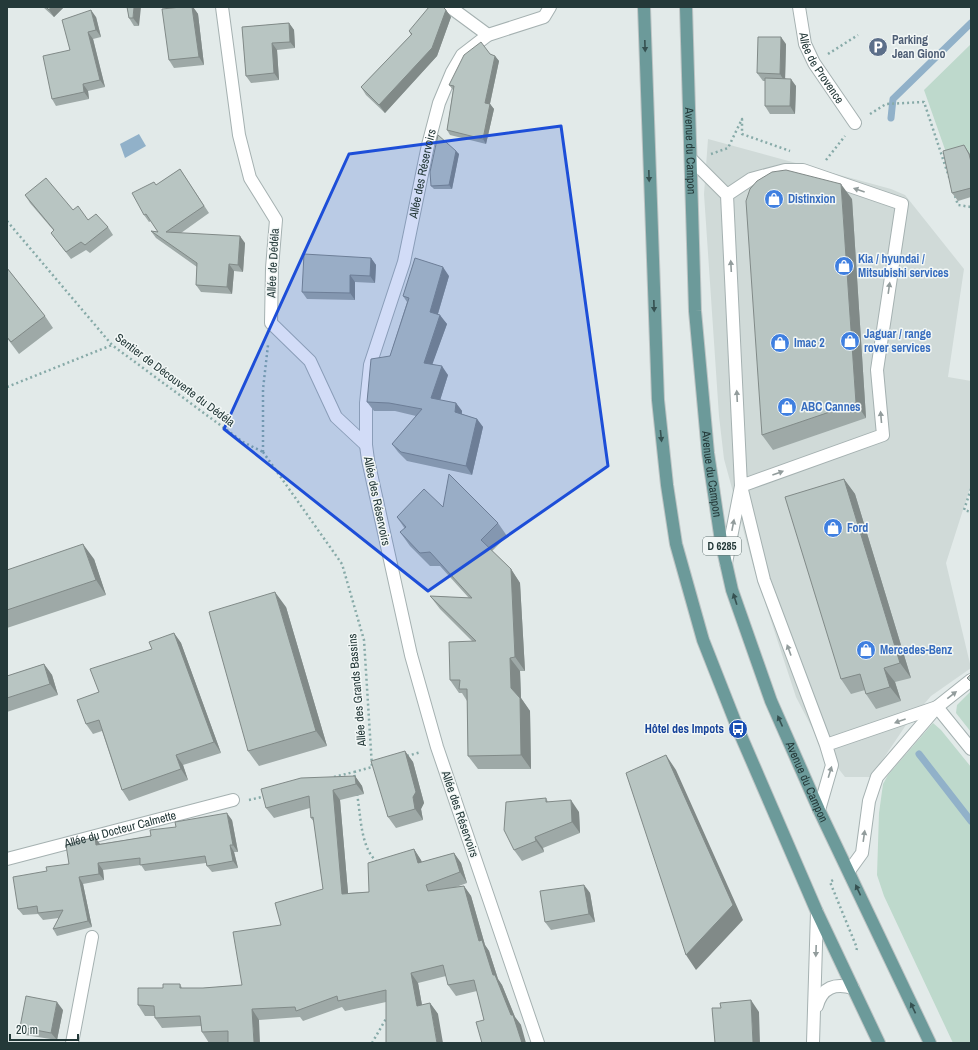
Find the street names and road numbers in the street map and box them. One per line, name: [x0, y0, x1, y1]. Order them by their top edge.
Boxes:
street label: Allée de Provence: [795, 30, 847, 107]
street label: Avenue du Campon: [681, 106, 700, 195]
street label: Allée des Réservoirs: [405, 127, 440, 221]
street label: Allée de Dédéla: [263, 227, 283, 299]
street label: Sentier de Découverte du Dédéla: [112, 330, 239, 431]
street label: Avenue du Campon: [698, 429, 725, 518]
street label: Allée des Réservoirs: [360, 454, 394, 547]
road number: D 6285: [703, 537, 741, 555]
street label: Allée des Grands Bassins: [344, 633, 370, 748]
street label: Avenue du Campon: [781, 738, 832, 825]
street label: Allée des Réservoirs: [437, 768, 482, 860]
street label: Allée du Docteur Calmette: [62, 807, 178, 852]

